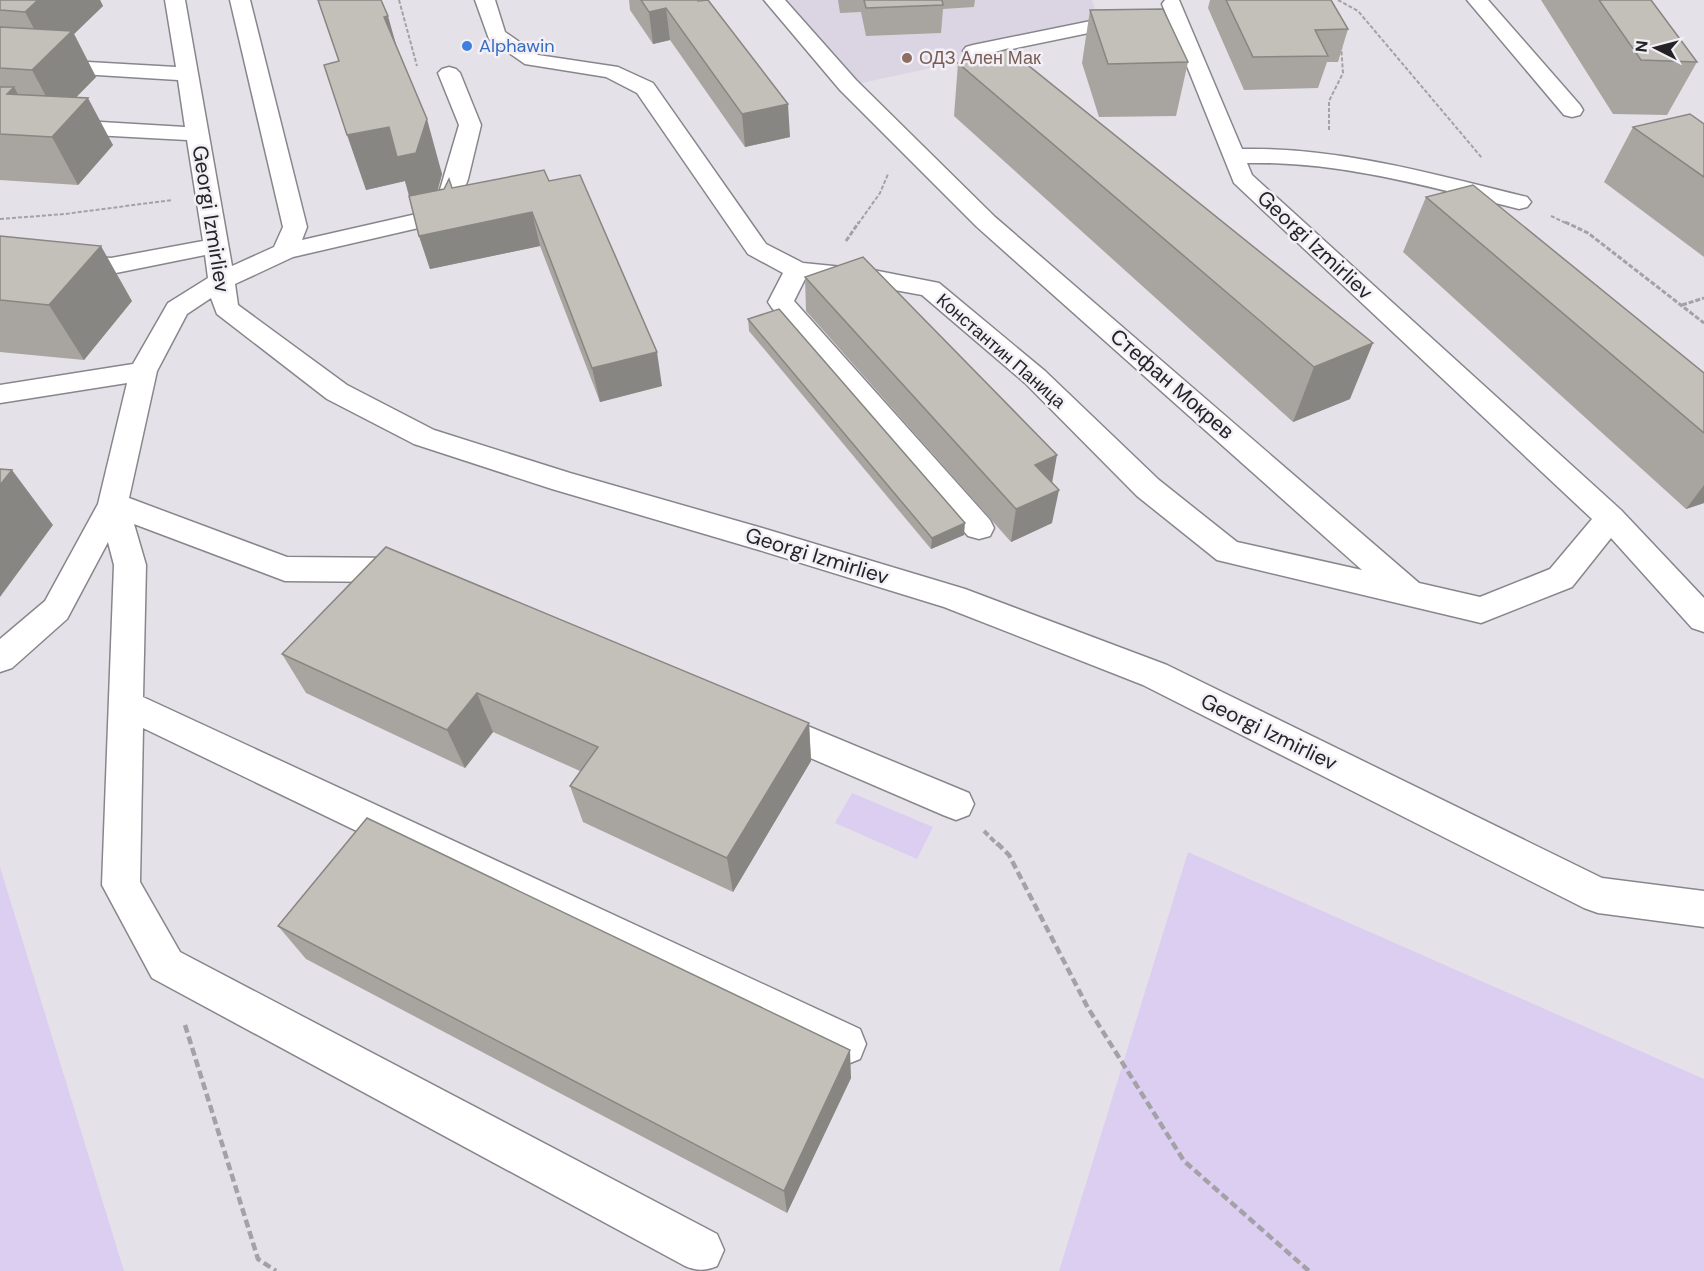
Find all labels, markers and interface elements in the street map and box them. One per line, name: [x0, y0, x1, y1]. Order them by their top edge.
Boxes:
north arrow: [1626, 18, 1686, 78]
place label: Alphawin: [479, 34, 555, 58]
marker: Alphawin: [460, 39, 474, 53]
text: N: [1631, 40, 1653, 53]
place label: ОДЗ Ален Мак: [919, 46, 1041, 70]
marker: ОДЗ Ален Мак: [900, 51, 914, 65]
street label: Georgi Izmirliev: [186, 143, 236, 295]
street label: Georgi Izmirliev: [1251, 184, 1379, 306]
street label: Константин Паница: [931, 288, 1071, 414]
street label: Стефан Мокрев: [1104, 322, 1240, 446]
street label: Georgi Izmirliev: [742, 521, 892, 591]
street label: Georgi Izmirliev: [1196, 687, 1342, 777]

